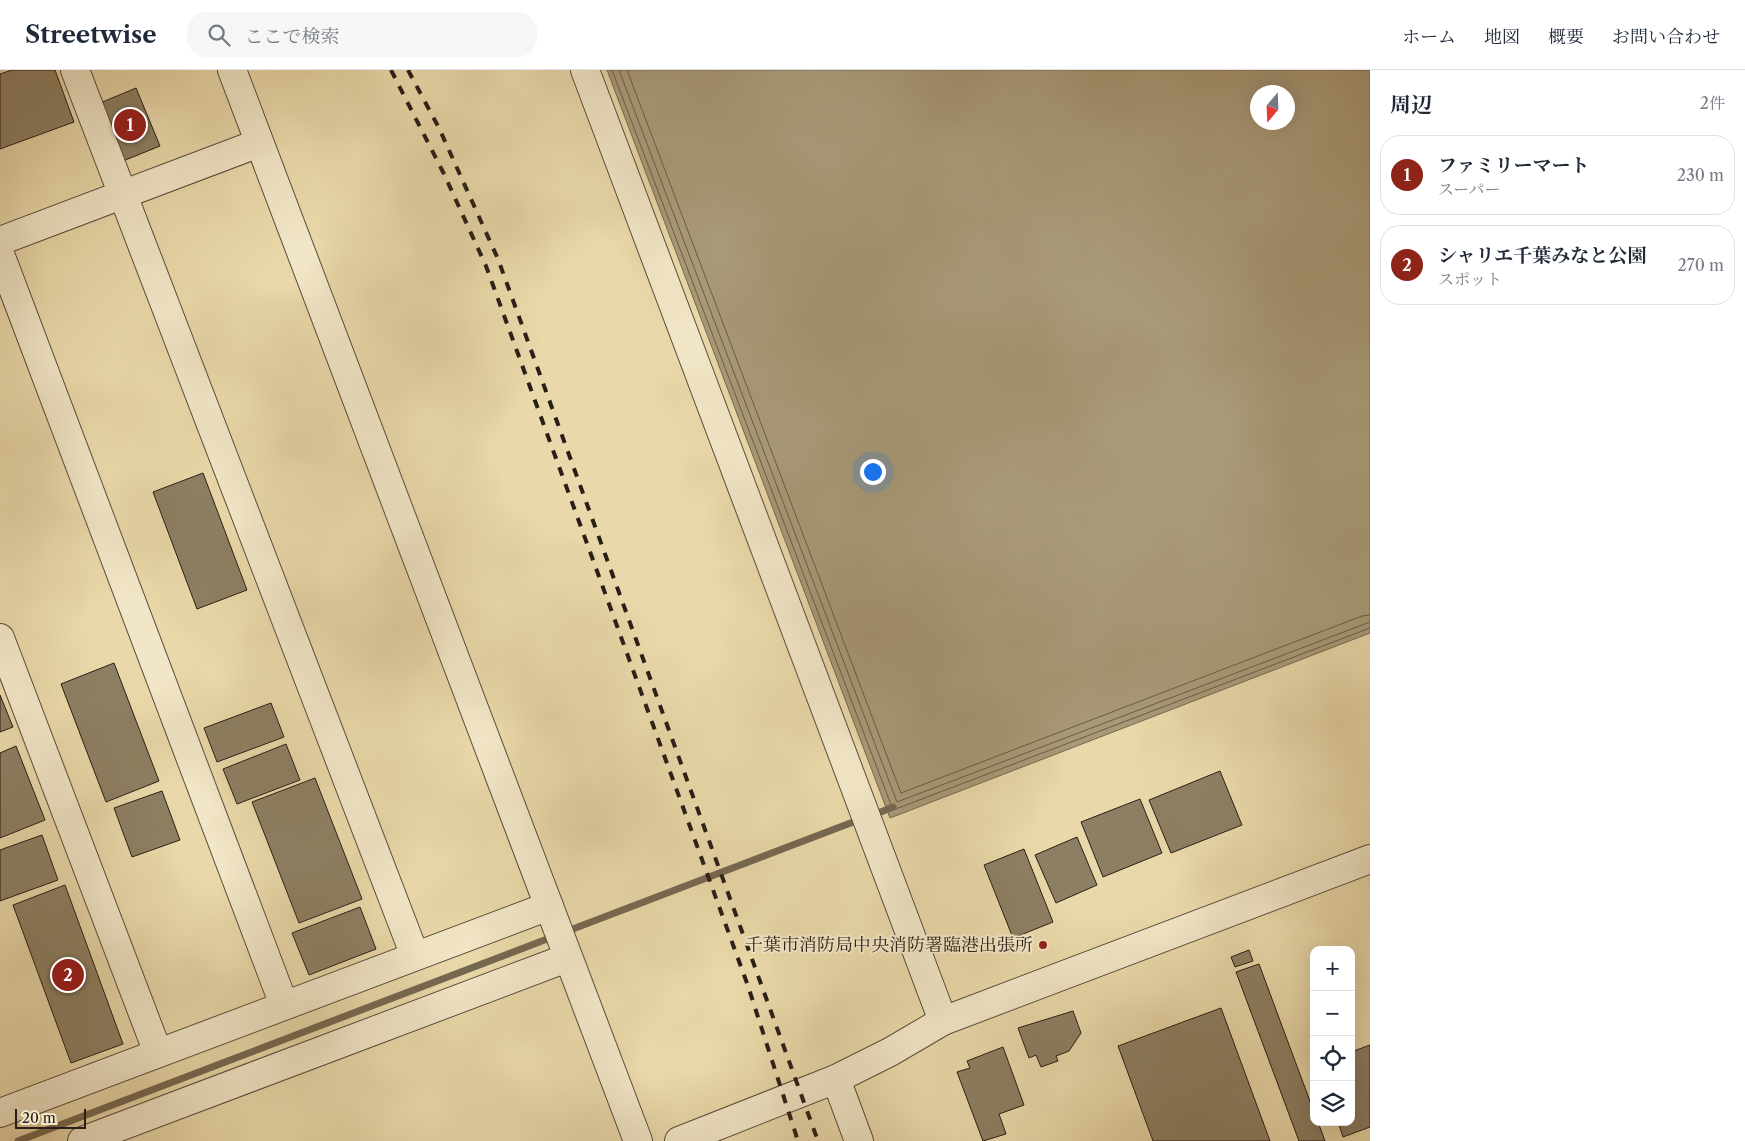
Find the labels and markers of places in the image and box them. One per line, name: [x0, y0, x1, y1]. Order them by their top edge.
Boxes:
pin: 1: [114, 106, 146, 144]
place label: 千葉市消防局中央消防署臨港出張所: [745, 934, 1033, 956]
marker: 千葉市消防局中央消防署臨港出張所: [1037, 939, 1049, 951]
pin: 2: [52, 956, 84, 994]

